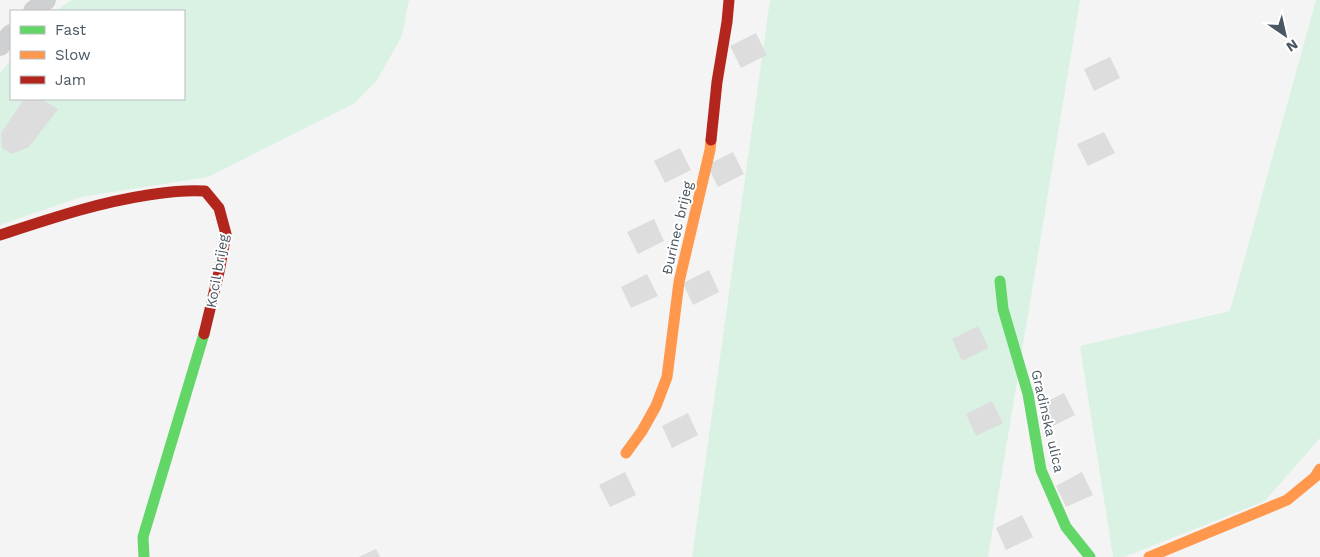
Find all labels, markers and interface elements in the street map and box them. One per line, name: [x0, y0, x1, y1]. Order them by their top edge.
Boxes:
legend: [10, 10, 185, 100]
north arrow: [1260, 10, 1310, 60]
text: Fast: [55, 21, 87, 39]
text: N: [1283, 36, 1301, 55]
text: Slow: [55, 46, 91, 64]
text: Jam: [55, 71, 86, 89]
street label: Đurinec brijeg: [658, 179, 696, 276]
street label: Kocil brijeg: [203, 232, 231, 309]
street label: Gradinska ulica: [1028, 368, 1068, 474]

